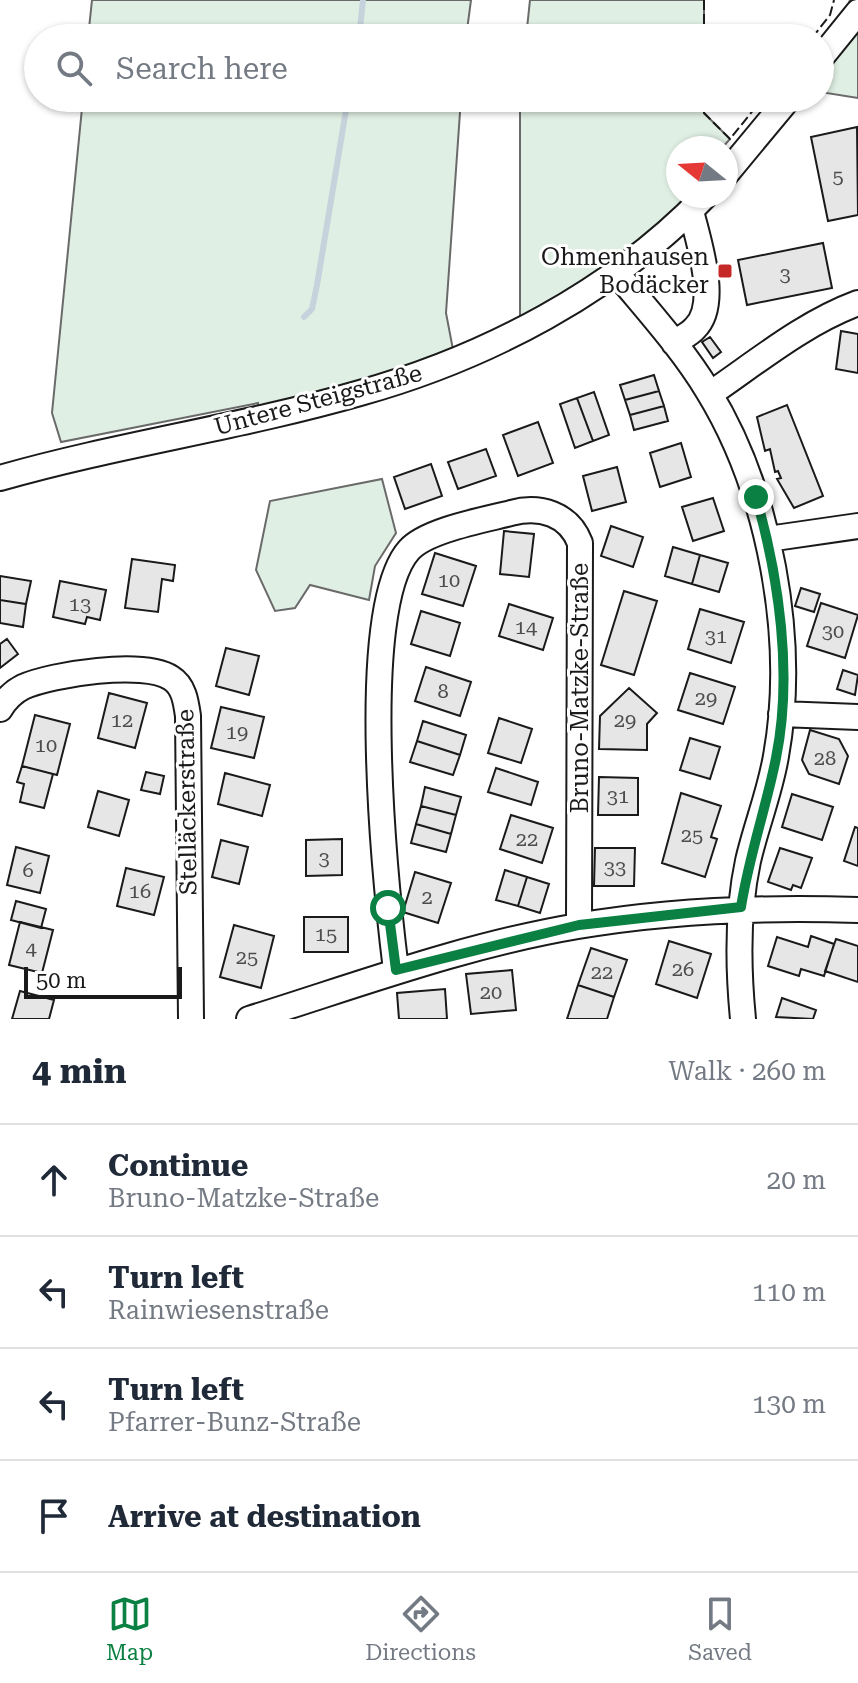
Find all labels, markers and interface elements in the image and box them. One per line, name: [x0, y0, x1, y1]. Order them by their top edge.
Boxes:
search box: [24, 24, 834, 112]
icon: search: [52, 46, 96, 90]
text: Search here: [116, 51, 288, 86]
north arrow: [666, 136, 738, 208]
house number: 5: [832, 164, 844, 188]
place label: Ohmenhausen Bodäcker: [541, 243, 709, 299]
marker: Ohmenhausen Bodäcker: [716, 262, 734, 280]
house number: 3: [779, 262, 791, 286]
street label: Untere Steigstraße: [211, 359, 425, 441]
route end: [738, 479, 774, 515]
street label: Bruno-Matzke-Straße: [566, 563, 594, 813]
house number: 10: [438, 568, 460, 592]
house number: 13: [69, 592, 91, 616]
house number: 14: [515, 615, 538, 639]
house number: 30: [822, 619, 844, 643]
house number: 31: [705, 624, 727, 648]
house number: 8: [437, 679, 449, 703]
house number: 29: [695, 686, 717, 710]
house number: 12: [111, 708, 133, 732]
house number: 29: [614, 708, 636, 732]
street label: Stelläckerstraße: [171, 709, 203, 895]
house number: 19: [226, 720, 248, 744]
house number: 10: [35, 733, 57, 757]
house number: 28: [814, 746, 836, 770]
house number: 31: [607, 784, 629, 808]
house number: 25: [681, 823, 703, 847]
house number: 22: [516, 827, 538, 851]
house number: 3: [318, 846, 330, 870]
house number: 33: [604, 855, 626, 879]
house number: 6: [22, 858, 34, 882]
house number: 16: [129, 879, 151, 903]
house number: 2: [421, 885, 433, 909]
route start: [370, 890, 406, 926]
house number: 15: [315, 922, 337, 946]
house number: 4: [25, 936, 37, 960]
house number: 25: [236, 945, 258, 969]
house number: 26: [672, 957, 694, 981]
house number: 22: [591, 960, 613, 984]
scale bar: [24, 963, 182, 999]
text: 50 m: [36, 968, 86, 993]
house number: 20: [480, 980, 502, 1004]
text: 4 min: [32, 1051, 127, 1091]
text: Walk · 260 m: [668, 1056, 826, 1086]
text: Continue: [108, 1148, 248, 1183]
icon: ahead: [32, 1158, 76, 1202]
text: 20 m: [767, 1165, 826, 1195]
text: Bruno-Matzke-Straße: [108, 1183, 379, 1213]
text: Turn left: [108, 1260, 244, 1295]
icon: left: [32, 1270, 76, 1314]
text: 110 m: [752, 1277, 826, 1307]
text: Rainwiesenstraße: [108, 1295, 329, 1325]
text: Turn left: [108, 1372, 244, 1407]
icon: left: [32, 1382, 76, 1426]
text: 130 m: [752, 1389, 826, 1419]
text: Pfarrer-Bunz-Straße: [108, 1407, 361, 1437]
icon: arrive: [32, 1494, 76, 1538]
text: Arrive at destination: [108, 1499, 421, 1534]
tab: Map: [106, 1592, 153, 1665]
tab: Directions: [365, 1592, 476, 1665]
tab: Saved: [688, 1592, 752, 1665]

